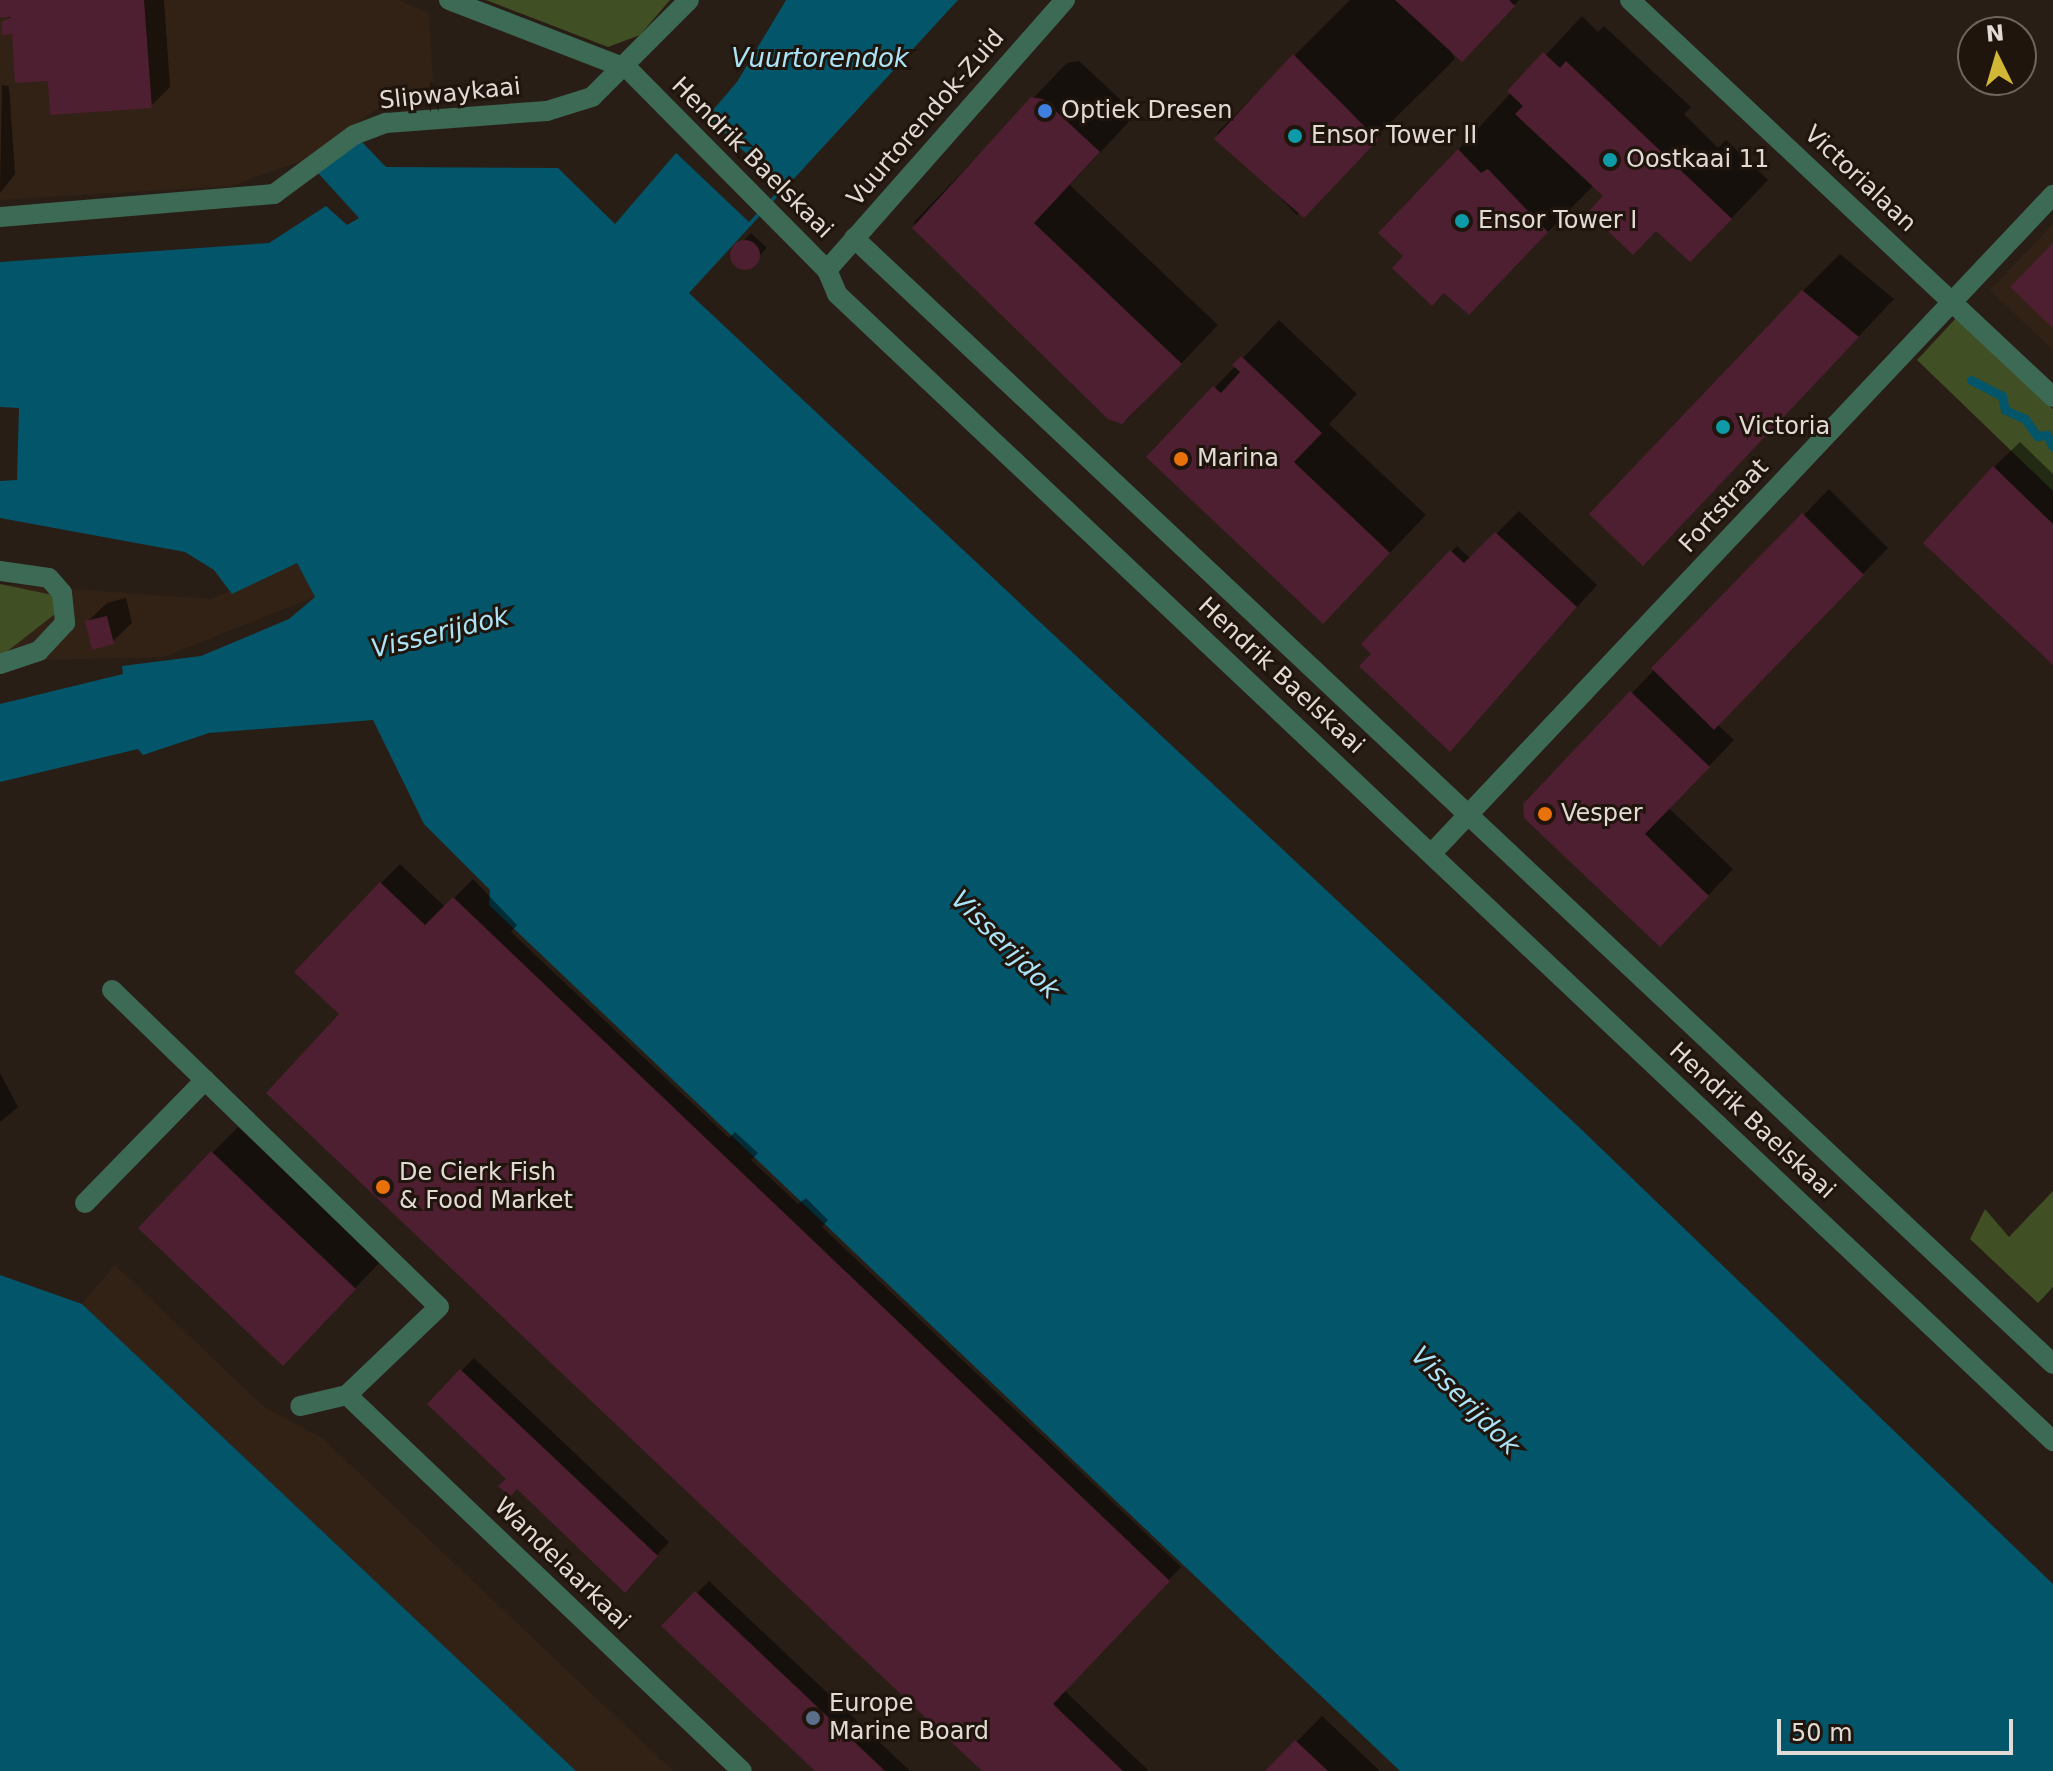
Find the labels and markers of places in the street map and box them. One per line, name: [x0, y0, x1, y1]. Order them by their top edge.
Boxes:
place label: Optiek Dresen: [1061, 97, 1233, 125]
marker: Optiek Dresen: [1036, 102, 1054, 120]
place label: Ensor Tower II: [1311, 122, 1477, 150]
marker: Ensor Tower II: [1286, 127, 1304, 145]
place label: Oostkaai 11: [1626, 146, 1769, 174]
marker: Oostkaai 11: [1601, 151, 1619, 169]
place label: Ensor Tower I: [1478, 207, 1637, 235]
marker: Ensor Tower I: [1453, 212, 1471, 230]
place label: Victoria: [1739, 413, 1830, 441]
marker: Victoria: [1714, 418, 1732, 436]
place label: Marina: [1197, 445, 1279, 473]
marker: Marina: [1172, 450, 1190, 468]
place label: Vesper: [1561, 800, 1643, 828]
marker: Vesper: [1536, 805, 1554, 823]
place label: De Cierk Fish & Food Market: [399, 1159, 573, 1215]
marker: De Cierk Fish & Food Market: [374, 1178, 392, 1196]
place label: Europe Marine Board: [829, 1690, 989, 1746]
marker: Europe Marine Board: [804, 1709, 822, 1727]

